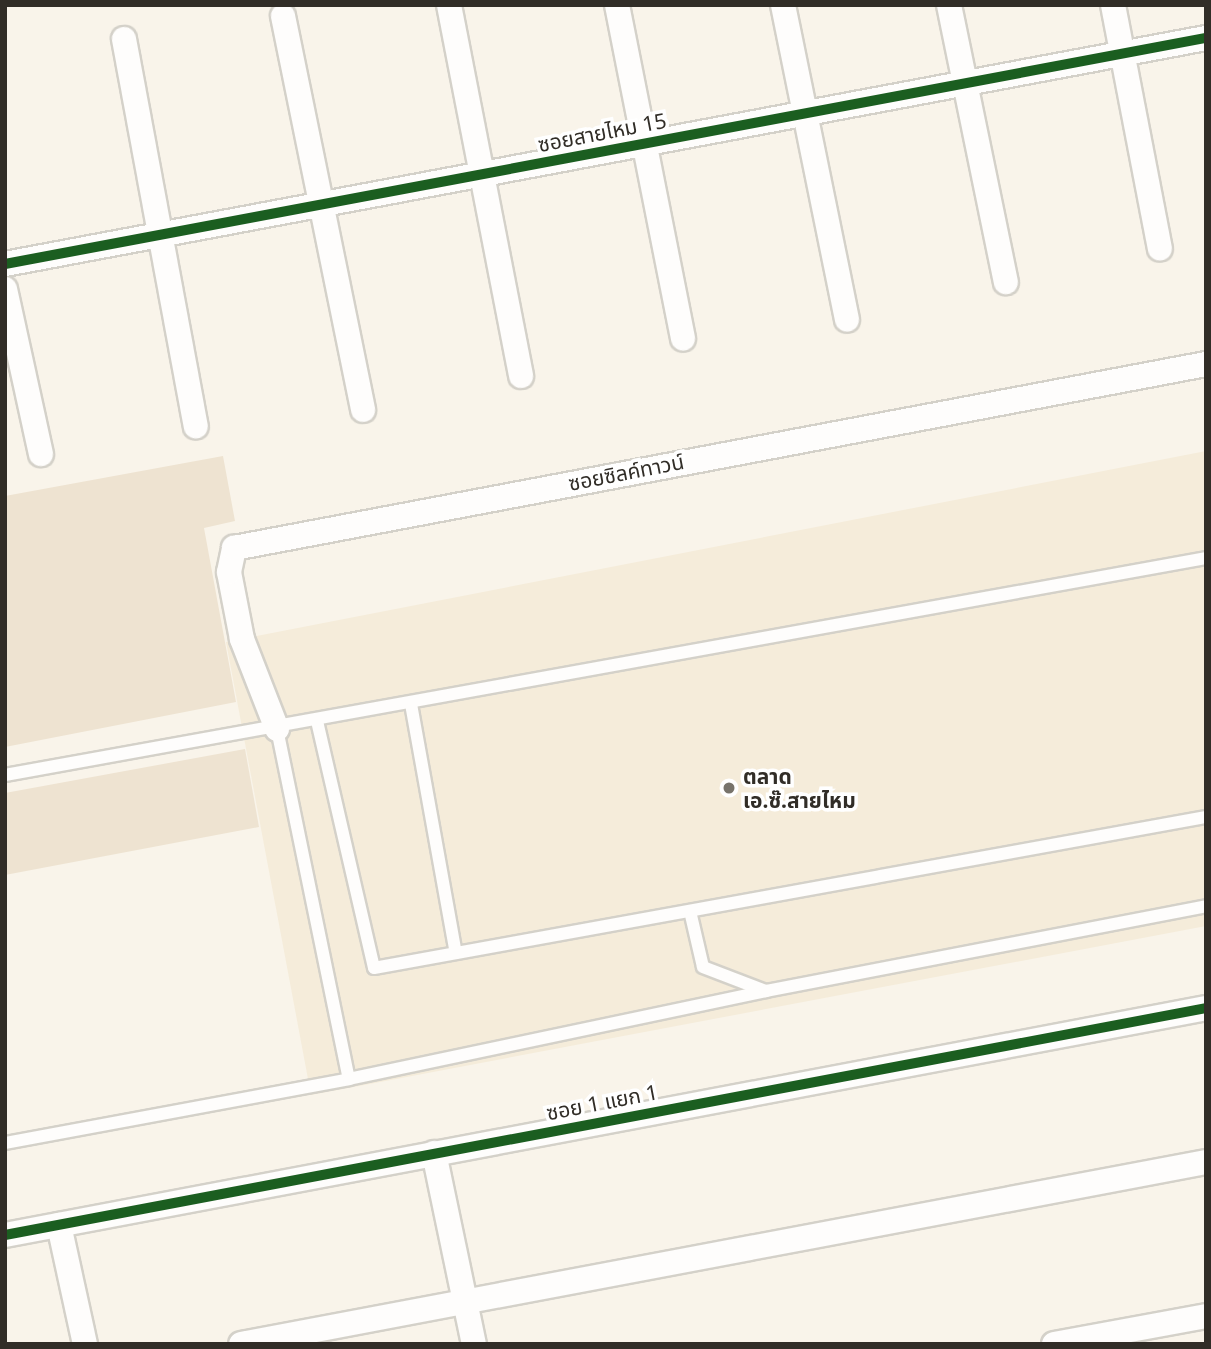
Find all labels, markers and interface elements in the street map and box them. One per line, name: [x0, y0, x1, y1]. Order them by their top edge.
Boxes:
street label: ซอยสายไหม 15: [536, 107, 668, 157]
street label: ซอยซิลค์ทาวน์: [566, 448, 686, 496]
place label: ตลาด เอ.ซ๊.สายไหม: [743, 763, 856, 813]
marker: ตลาด เอ.ซ๊.สายไหม: [721, 780, 737, 796]
street label: ซอย 1 แยก 1: [544, 1079, 660, 1125]

